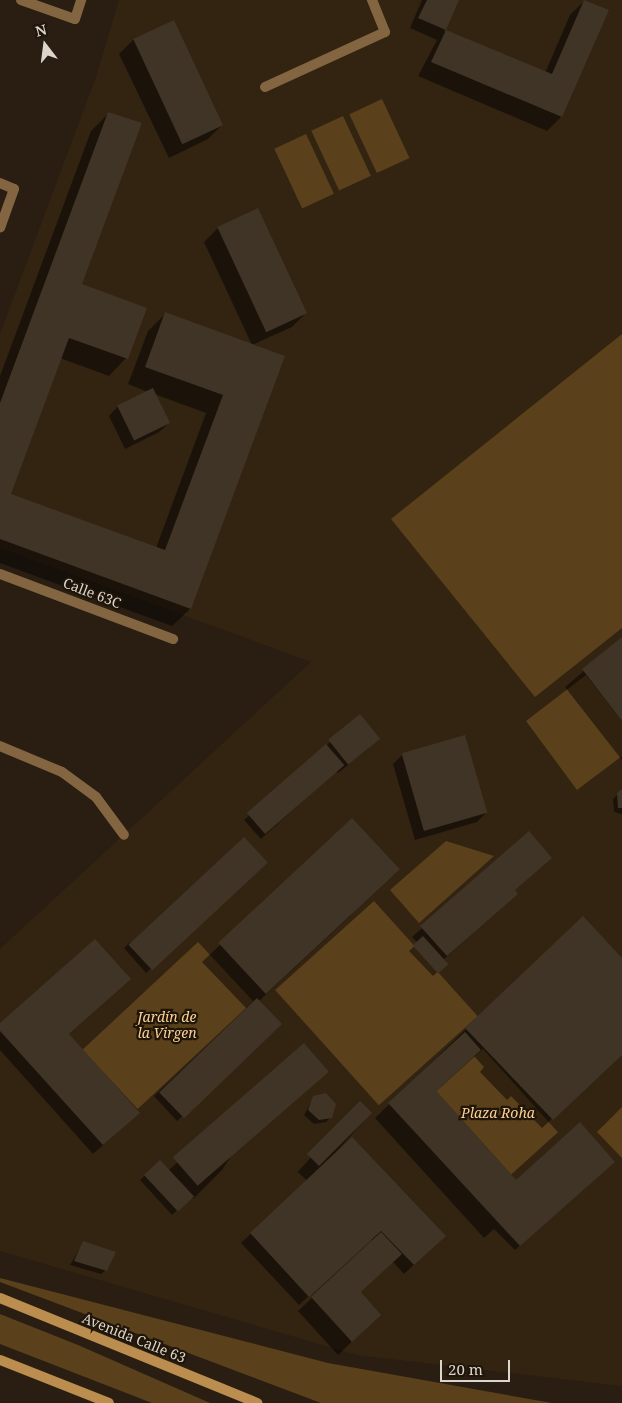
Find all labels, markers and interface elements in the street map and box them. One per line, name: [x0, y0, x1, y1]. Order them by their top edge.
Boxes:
text: N: [33, 19, 49, 41]
north arrow: [20, 20, 70, 70]
street label: Calle 63C: [61, 574, 123, 612]
park label: Jardín de la Virgen: [137, 1009, 197, 1042]
park label: Plaza Roha: [461, 1105, 535, 1121]
street label: Avenida Calle 63: [80, 1310, 188, 1366]
scale bar: [442, 1350, 512, 1382]
text: 20 m: [448, 1359, 483, 1379]

